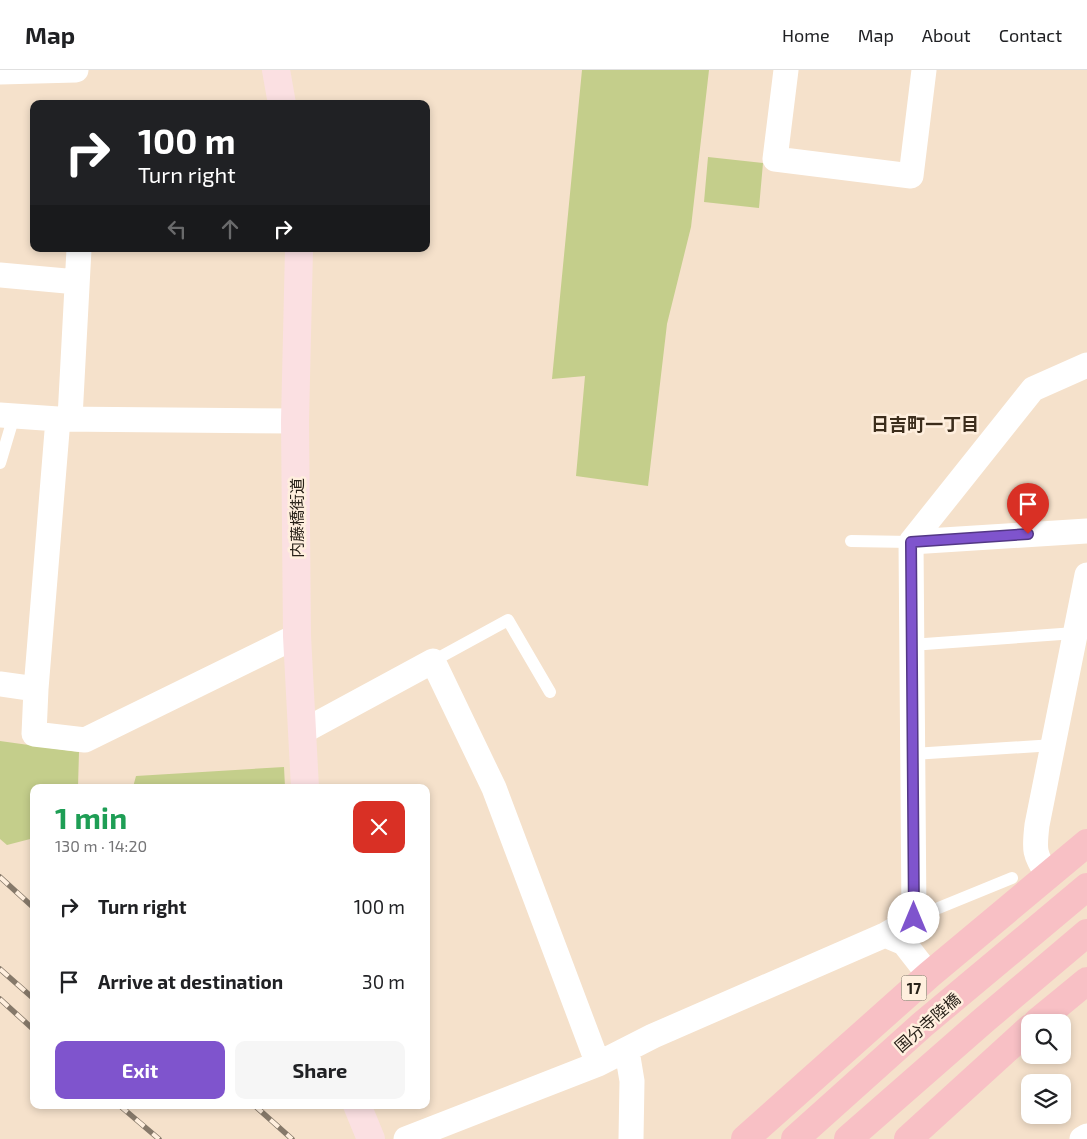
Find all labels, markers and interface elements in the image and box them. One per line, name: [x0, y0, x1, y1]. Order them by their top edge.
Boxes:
text: Map: [25, 20, 75, 49]
text: Home: [782, 24, 830, 46]
text: Map: [858, 24, 894, 46]
text: About: [922, 24, 971, 46]
text: Contact: [999, 24, 1062, 46]
text: 100 m: [138, 119, 236, 161]
icon: right: [55, 120, 120, 185]
text: Turn right: [138, 161, 236, 187]
icon: left: [163, 215, 191, 243]
icon: ahead: [216, 215, 244, 243]
icon: right: [269, 215, 297, 243]
district label: 日吉町一丁目: [871, 413, 979, 435]
street label: 内藤橋街道: [287, 478, 306, 558]
pin: [1007, 483, 1049, 534]
icon: arrive: [1014, 490, 1042, 518]
text: 1 min: [55, 799, 127, 835]
button: close: [353, 801, 405, 853]
text: 130 m · 14:20: [55, 836, 147, 855]
position arrow: [887, 891, 939, 943]
icon: right: [55, 893, 83, 921]
text: Turn right: [98, 895, 186, 918]
text: 100 m: [354, 895, 405, 918]
icon: arrive: [55, 968, 83, 996]
text: Arrive at destination: [98, 970, 283, 993]
text: 30 m: [362, 970, 405, 993]
road number: 17: [902, 976, 926, 1000]
street label: 国分寺陸橋: [891, 989, 963, 1055]
map controls: [1021, 1014, 1071, 1124]
button: search: [1021, 1014, 1071, 1064]
button: Exit: [55, 1041, 225, 1099]
button: Share: [235, 1041, 405, 1099]
button: layers: [1021, 1074, 1071, 1124]

